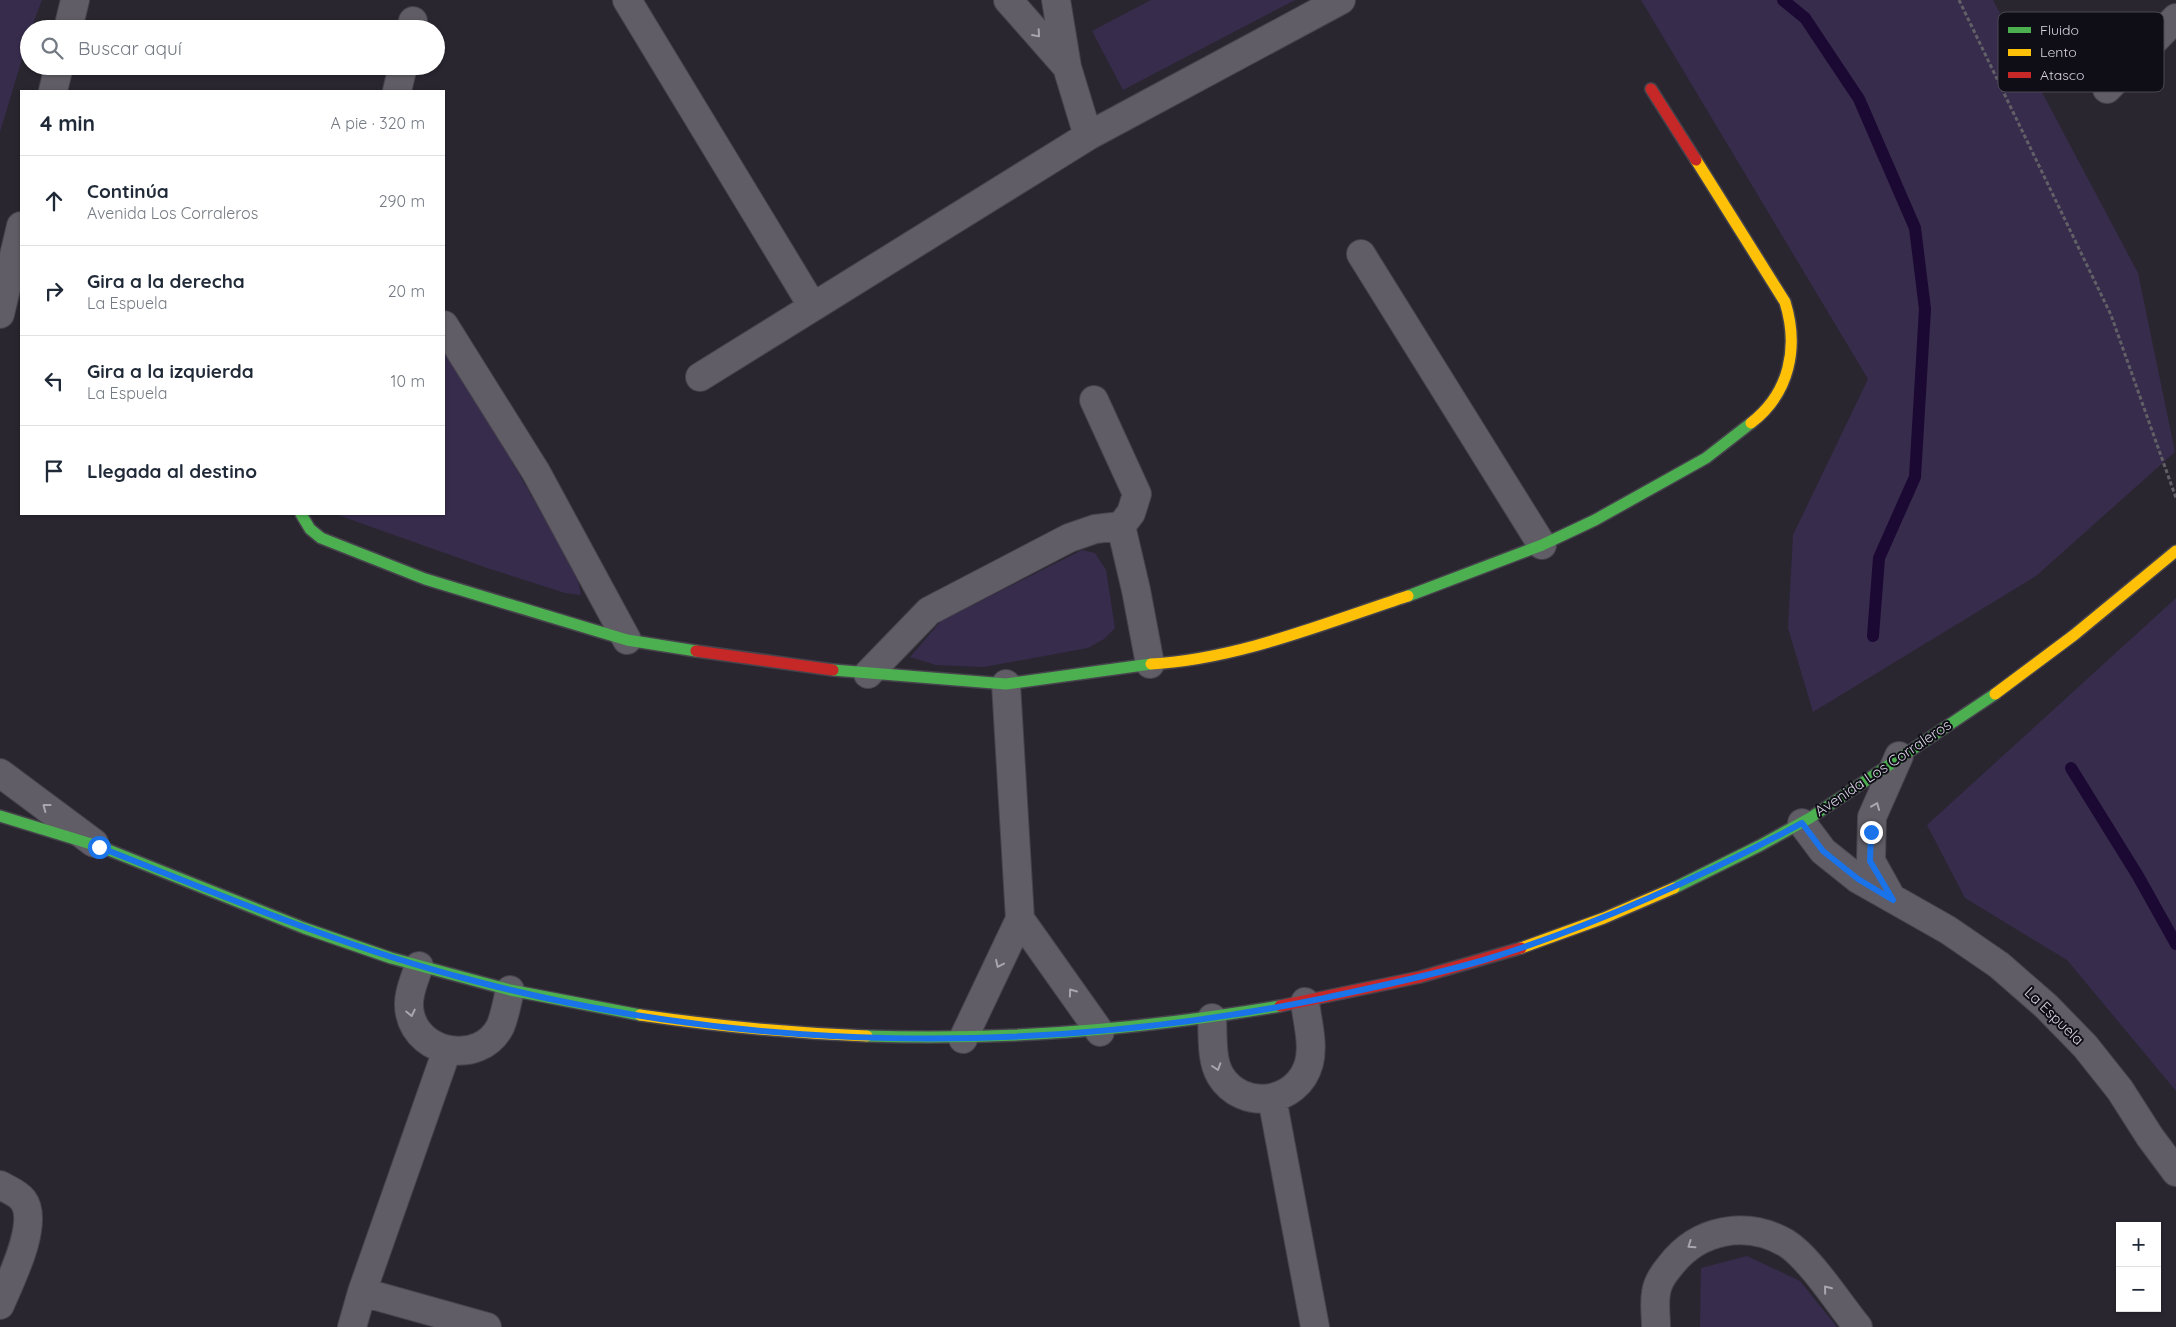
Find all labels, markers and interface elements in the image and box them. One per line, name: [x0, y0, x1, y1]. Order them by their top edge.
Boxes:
legend: [1998, 12, 2164, 92]
search box: [20, 20, 445, 75]
text: Fluido: [2040, 21, 2079, 39]
one-way arrow: [1031, 29, 1040, 38]
icon: search: [38, 34, 66, 62]
text: Buscar aquí: [78, 36, 182, 60]
text: Lento: [2040, 43, 2077, 61]
text: Atasco: [2040, 66, 2085, 84]
text: 4 min: [40, 110, 95, 136]
text: A pie · 320 m: [331, 113, 425, 133]
text: Continúa: [87, 179, 169, 203]
icon: ahead: [40, 187, 68, 215]
text: 290 m: [379, 191, 425, 211]
text: Avenida Los Corraleros: [87, 203, 258, 223]
text: Gira a la derecha: [87, 269, 245, 293]
icon: right: [40, 277, 68, 305]
text: 20 m: [388, 281, 425, 301]
text: La Espuela: [87, 293, 167, 313]
text: Gira a la izquierda: [87, 359, 254, 383]
icon: left: [40, 367, 68, 395]
text: 10 m: [391, 371, 425, 391]
text: La Espuela: [87, 383, 167, 403]
icon: arrive: [40, 457, 68, 485]
text: Llegada al destino: [87, 459, 257, 483]
street label: Avenida Los Corraleros: [1811, 715, 1955, 820]
one-way arrow: [1870, 802, 1880, 811]
one-way arrow: [43, 805, 52, 813]
route end: [1860, 821, 1883, 844]
route start: [88, 836, 111, 859]
one-way arrow: [995, 958, 1005, 967]
street label: La Espuela: [2021, 983, 2088, 1049]
one-way arrow: [1069, 988, 1078, 998]
one-way arrow: [405, 1008, 415, 1017]
one-way arrow: [1212, 1062, 1222, 1070]
map controls: [2116, 1222, 2161, 1312]
button: +: [2116, 1222, 2161, 1267]
one-way arrow: [1687, 1239, 1696, 1249]
button: −: [2116, 1267, 2161, 1312]
one-way arrow: [1825, 1286, 1833, 1295]

